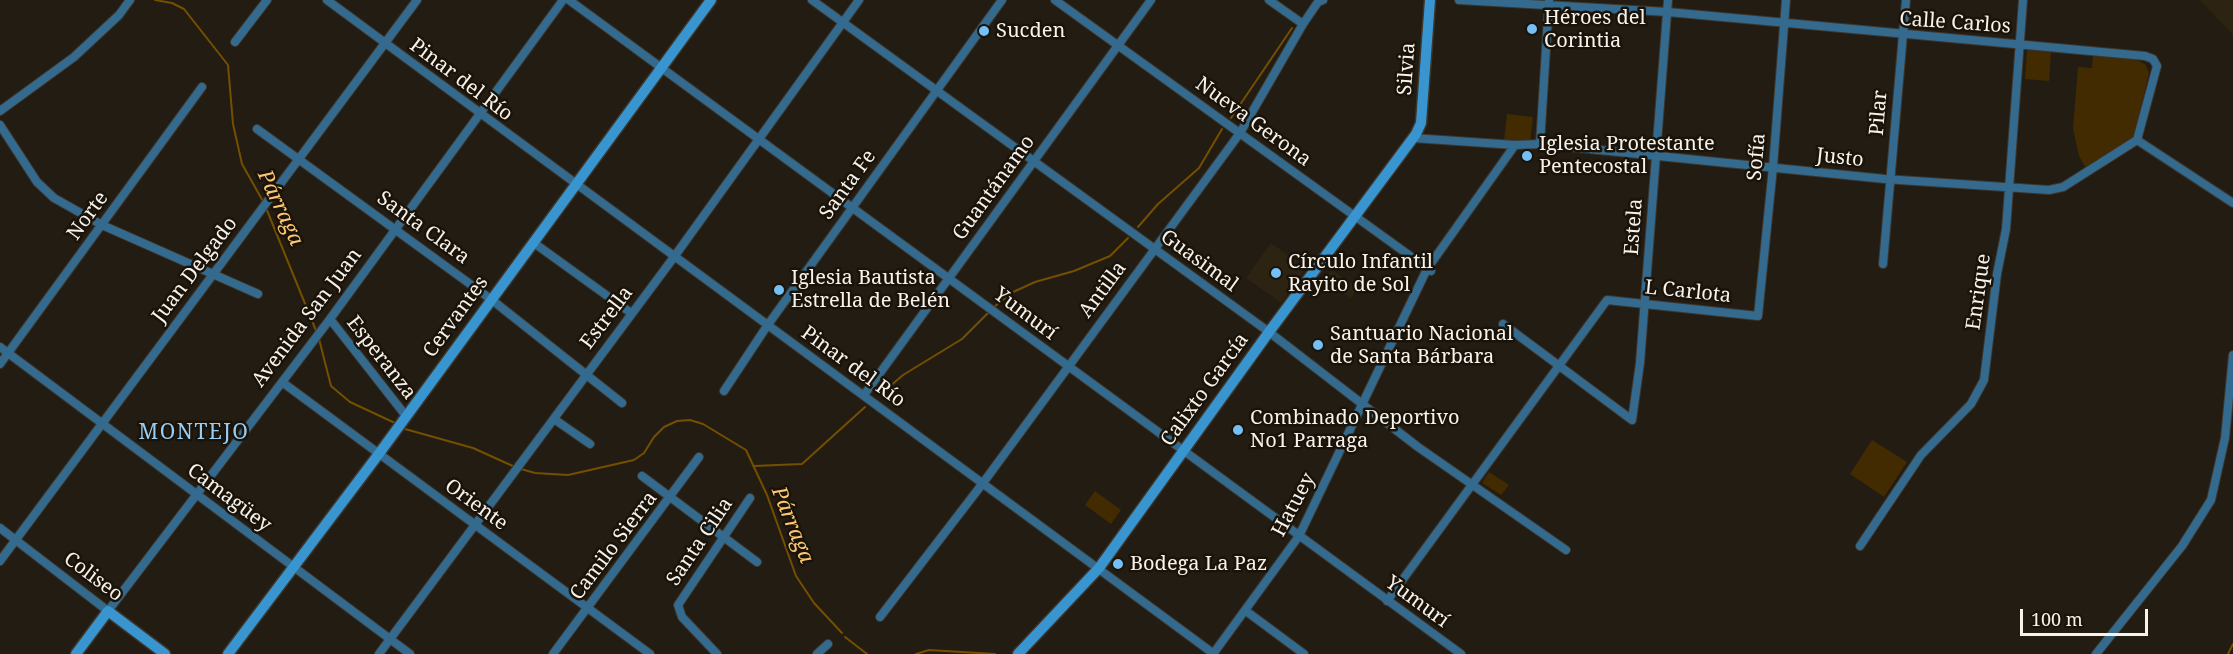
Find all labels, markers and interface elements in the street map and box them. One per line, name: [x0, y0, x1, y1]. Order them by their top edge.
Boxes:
place label: Héroes del Corintia: [1544, 6, 1646, 53]
street label: Calle Carlos: [1899, 7, 2011, 39]
place label: Sucden: [996, 19, 1065, 43]
marker: Héroes del Corintia: [1525, 22, 1539, 36]
marker: Sucden: [977, 24, 991, 38]
street label: Pinar del Río: [405, 33, 517, 127]
street label: Silvia: [1393, 42, 1421, 96]
street label: Nueva Gerona: [1191, 72, 1315, 172]
street label: Pilar: [1865, 89, 1893, 137]
street label: Guantánamo: [948, 131, 1040, 245]
place label: Iglesia Protestante Pentecostal: [1539, 132, 1715, 179]
street label: Sofía: [1743, 132, 1771, 182]
street label: Justo: [1815, 144, 1865, 172]
street label: Santa Fe: [815, 145, 881, 225]
marker: Iglesia Protestante Pentecostal: [1520, 149, 1534, 163]
water label: Párraga: [252, 166, 308, 250]
street label: Santa Clara: [372, 186, 474, 270]
street label: Norte: [62, 187, 114, 245]
street label: Estela: [1620, 198, 1648, 256]
street label: Juan Delgado: [147, 212, 243, 328]
street label: Guasimal: [1156, 225, 1242, 297]
street label: Avenida San Juan: [247, 244, 367, 392]
place label: Círculo Infantil Rayito de Sol: [1288, 250, 1433, 297]
street label: Enrique: [1962, 252, 1996, 332]
street label: Antilla: [1074, 257, 1132, 323]
place label: Iglesia Bautista Estrella de Belén: [791, 266, 950, 313]
marker: Círculo Infantil Rayito de Sol: [1269, 266, 1283, 280]
street label: Cervantes: [418, 272, 494, 362]
street label: L Carlota: [1644, 276, 1732, 308]
street label: Estrella: [576, 282, 638, 354]
marker: Iglesia Bautista Estrella de Belén: [772, 283, 786, 297]
street label: Yumurí: [989, 283, 1061, 345]
street label: Esperanza: [341, 312, 421, 404]
street label: Pinar del Río: [796, 321, 910, 413]
place label: Santuario Nacional de Santa Bárbara: [1330, 322, 1513, 369]
street label: Calixto García: [1156, 329, 1254, 451]
marker: Santuario Nacional de Santa Bárbara: [1311, 338, 1325, 352]
place label: Combinado Deportivo No1 Parraga: [1250, 406, 1460, 453]
district label: MONTEJO: [139, 420, 249, 446]
marker: Combinado Deportivo No1 Parraga: [1231, 423, 1245, 437]
street label: Camagüey: [182, 459, 276, 537]
street label: Hatuey: [1267, 469, 1321, 541]
street label: Oriente: [440, 474, 512, 536]
water label: Párraga: [765, 483, 819, 567]
street label: Camilo Sierra: [565, 487, 663, 605]
street label: Santa Cilia: [662, 493, 738, 591]
street label: Coliseo: [59, 547, 127, 607]
place label: Bodega La Paz: [1130, 552, 1267, 576]
marker: Bodega La Paz: [1111, 557, 1125, 571]
street label: Yumurí: [1381, 571, 1453, 633]
scale bar: [2023, 597, 2150, 635]
text: 100 m: [2031, 607, 2083, 631]

